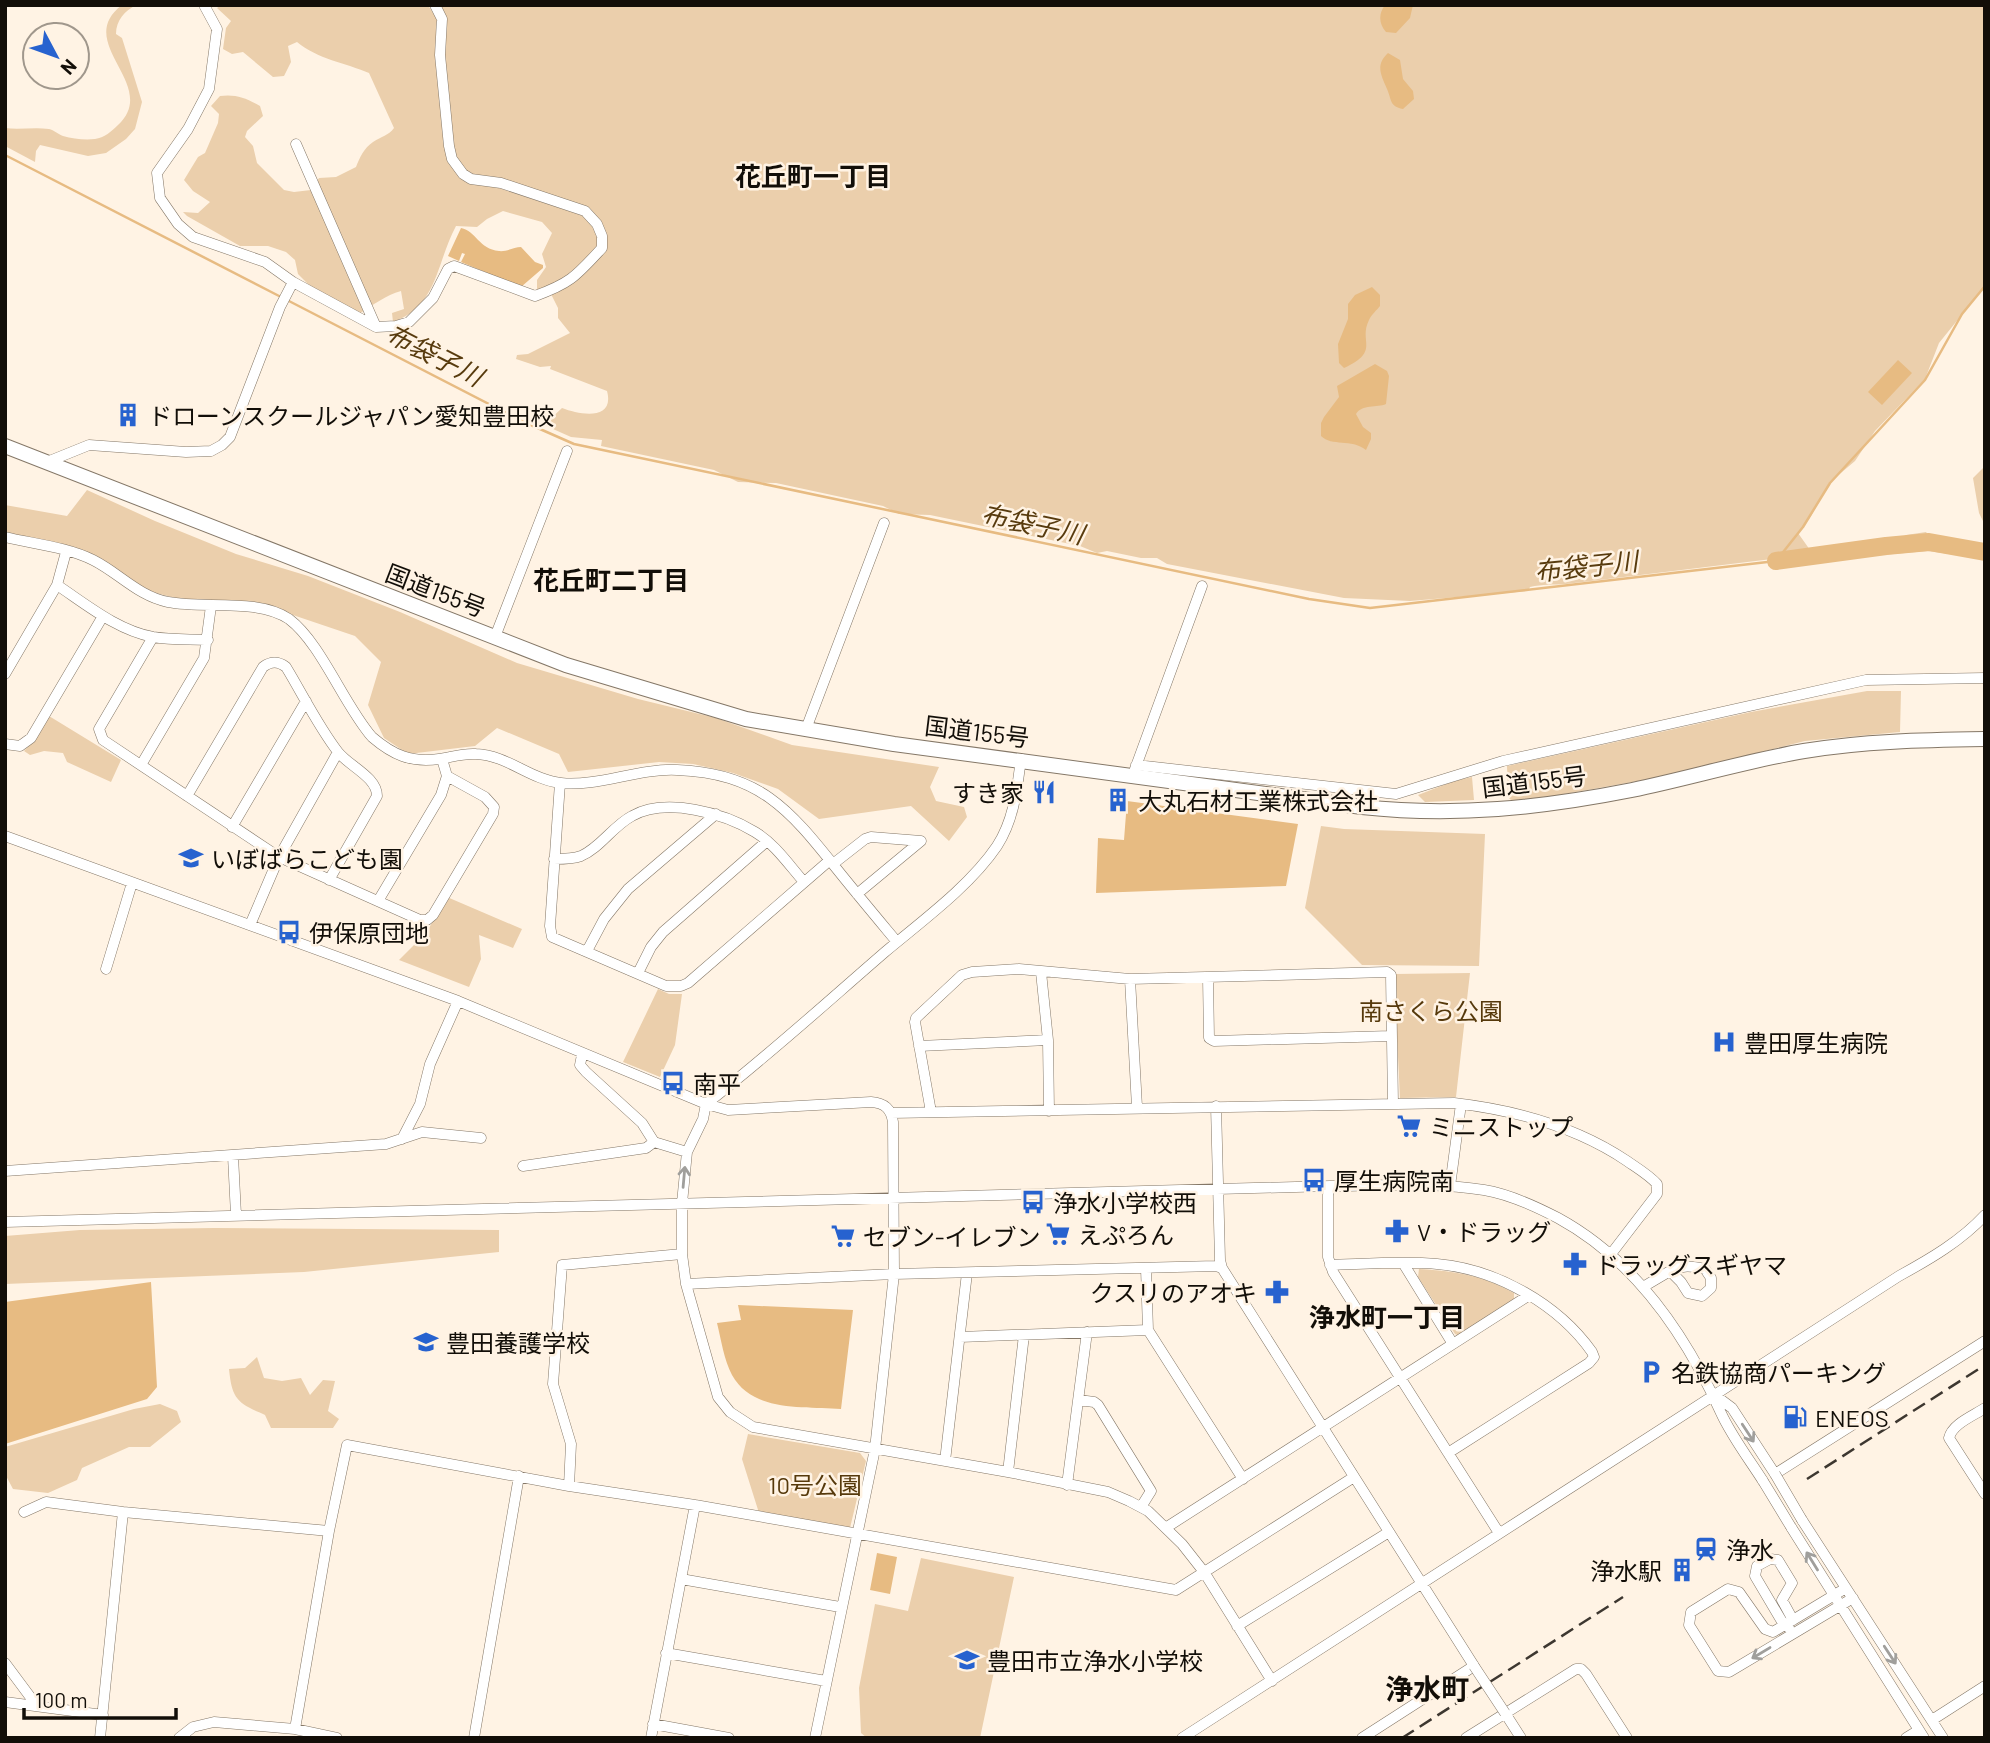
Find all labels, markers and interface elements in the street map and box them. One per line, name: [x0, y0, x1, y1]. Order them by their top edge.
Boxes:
north arrow: [21, 21, 91, 91]
text: N: [56, 55, 82, 80]
district label: 花丘町一丁目: [735, 160, 891, 191]
water label: 布袋子川: [382, 317, 491, 393]
building icon: ドローンスクールジャパン愛知豊田校: [114, 401, 142, 429]
place label: ドローンスクールジャパン愛知豊田校: [148, 401, 554, 430]
water label: 布袋子川: [979, 497, 1090, 550]
water label: 布袋子川: [1533, 544, 1642, 586]
street label: 国道155号: [382, 558, 490, 622]
district label: 花丘町二丁目: [533, 564, 689, 595]
street label: 国道155号: [923, 710, 1031, 752]
street label: 国道155号: [1480, 760, 1588, 802]
place label: すき家: [952, 778, 1024, 807]
restaurant icon: すき家: [1030, 778, 1058, 806]
building icon: 大丸石材工業株式会社: [1104, 786, 1132, 814]
place label: 大丸石材工業株式会社: [1138, 786, 1378, 815]
school or university icon: いぼばらこども園: [177, 844, 205, 872]
place label: いぼばらこども園: [211, 844, 403, 873]
bus stop icon: 伊保原団地: [275, 918, 303, 946]
place label: 伊保原団地: [309, 918, 429, 947]
park label: 南さくら公園: [1359, 996, 1503, 1025]
hospital icon: 豊田厚生病院: [1710, 1028, 1738, 1056]
place label: 豊田厚生病院: [1744, 1028, 1888, 1057]
bus stop icon: 南平: [659, 1069, 687, 1097]
place label: 南平: [693, 1069, 741, 1098]
supermarket icon: ミニストップ: [1395, 1112, 1423, 1140]
place label: ミニストップ: [1429, 1112, 1573, 1141]
bus stop icon: 厚生病院南: [1300, 1166, 1328, 1194]
place label: 厚生病院南: [1334, 1166, 1454, 1195]
one-way arrow: [678, 1167, 691, 1189]
bus stop icon: 浄水小学校西: [1019, 1188, 1047, 1216]
place label: 浄水小学校西: [1053, 1188, 1197, 1217]
pharmacy icon: V・ドラッグ: [1383, 1217, 1411, 1245]
place label: V・ドラッグ: [1417, 1217, 1551, 1246]
supermarket icon: えぷろん: [1044, 1220, 1072, 1248]
place label: えぷろん: [1078, 1220, 1174, 1249]
supermarket icon: セブン-イレブン: [829, 1222, 857, 1250]
place label: セブン-イレブン: [863, 1222, 1040, 1251]
pharmacy icon: ドラッグスギヤマ: [1561, 1250, 1589, 1278]
place label: ドラッグスギヤマ: [1595, 1250, 1787, 1279]
place label: クスリのアオキ: [1090, 1278, 1257, 1307]
pharmacy icon: クスリのアオキ: [1263, 1278, 1291, 1306]
district label: 浄水町一丁目: [1309, 1301, 1465, 1332]
school or university icon: 豊田養護学校: [412, 1328, 440, 1356]
place label: 豊田養護学校: [446, 1328, 590, 1357]
parking icon: 名鉄協商パーキング: [1637, 1358, 1665, 1386]
place label: 名鉄協商パーキング: [1671, 1358, 1886, 1387]
fuel station icon: ENEOS: [1781, 1403, 1809, 1431]
place label: ENEOS: [1815, 1403, 1889, 1432]
one-way arrow: [1741, 1422, 1755, 1442]
park label: 10号公園: [768, 1470, 862, 1499]
station icon: 浄水: [1692, 1535, 1720, 1563]
place label: 浄水: [1726, 1535, 1774, 1564]
one-way arrow: [1805, 1551, 1819, 1571]
place label: 浄水駅: [1590, 1556, 1662, 1585]
building icon: 浄水駅: [1668, 1556, 1696, 1584]
one-way arrow: [1883, 1645, 1897, 1664]
school or university icon: 豊田市立浄水小学校: [953, 1646, 981, 1674]
place label: 豊田市立浄水小学校: [987, 1646, 1203, 1675]
one-way arrow: [1751, 1647, 1771, 1661]
district label: 浄水町: [1385, 1671, 1469, 1705]
scale bar: [24, 1676, 177, 1720]
text: 100 m: [35, 1687, 88, 1712]

